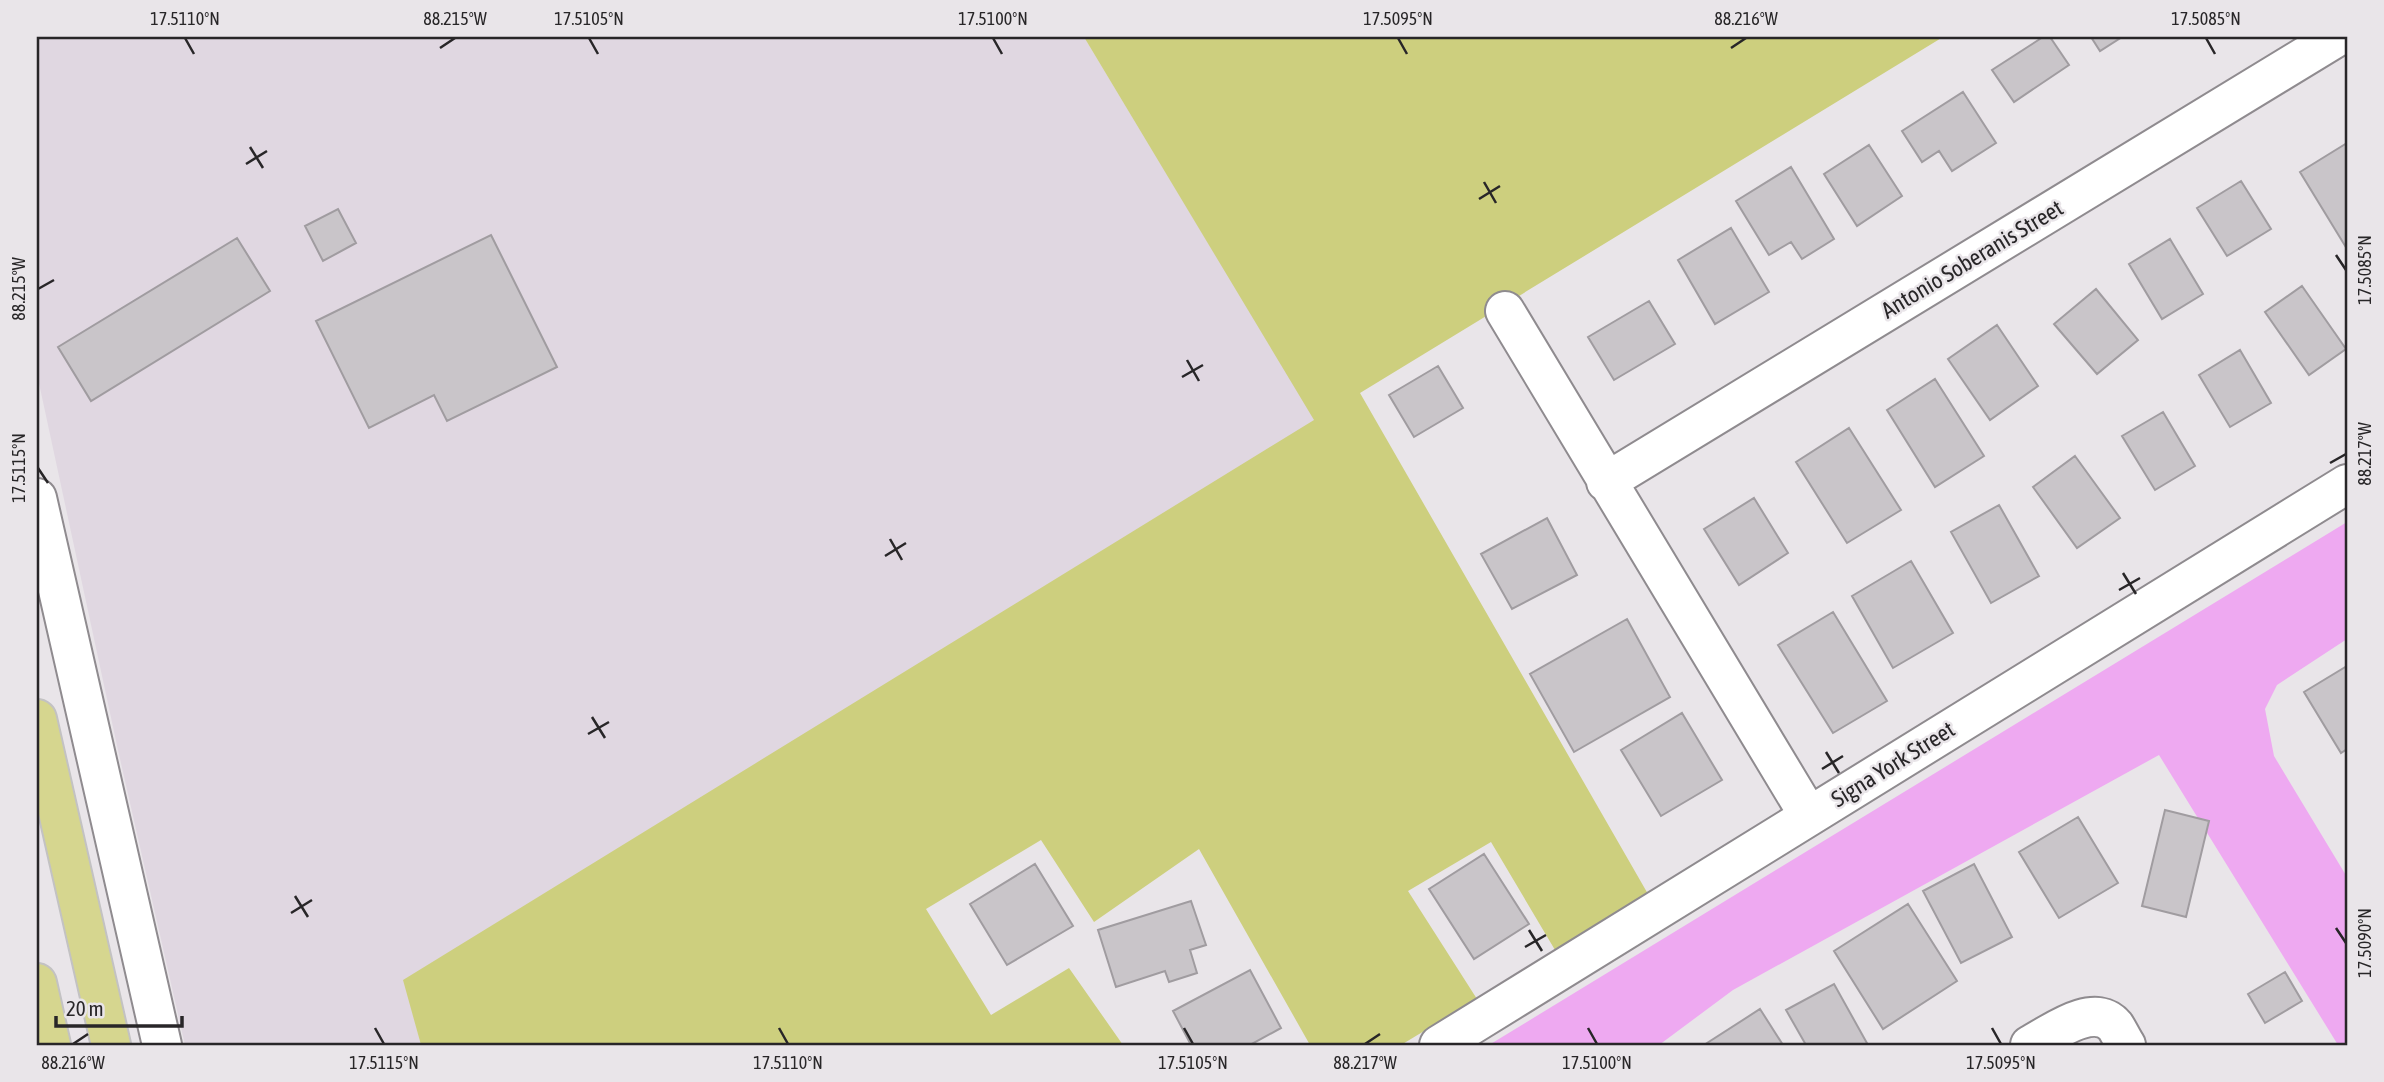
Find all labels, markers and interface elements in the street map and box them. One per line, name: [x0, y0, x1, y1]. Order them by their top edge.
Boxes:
text: 17.5110°N: [150, 8, 220, 29]
text: 88.215°W: [423, 8, 487, 29]
text: 17.5105°N: [554, 8, 624, 29]
text: 17.5100°N: [958, 8, 1028, 29]
text: 17.5095°N: [1363, 8, 1433, 29]
text: 88.216°W: [1714, 8, 1778, 29]
text: 17.5085°N: [2171, 8, 2241, 29]
street label: Antonio Soberanis Street: [1877, 195, 2067, 323]
text: 17.5085°N: [2354, 235, 2375, 305]
text: 88.215°W: [8, 257, 29, 321]
text: 88.217°W: [2354, 422, 2375, 486]
text: 17.5115°N: [8, 433, 29, 503]
street label: Signa York Street: [1827, 716, 1959, 812]
text: 17.5090°N: [2354, 908, 2375, 978]
scale bar: [56, 984, 182, 1028]
text: 20 m: [66, 996, 104, 1020]
text: 88.216°W: [41, 1052, 105, 1073]
text: 17.5115°N: [349, 1052, 419, 1073]
text: 17.5110°N: [753, 1052, 823, 1073]
text: 17.5105°N: [1158, 1052, 1228, 1073]
text: 88.217°W: [1333, 1052, 1397, 1073]
text: 17.5100°N: [1562, 1052, 1632, 1073]
text: 17.5095°N: [1966, 1052, 2036, 1073]

